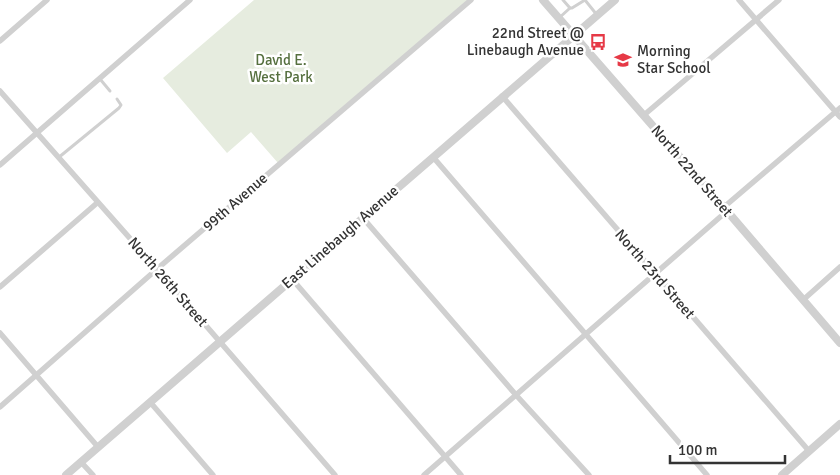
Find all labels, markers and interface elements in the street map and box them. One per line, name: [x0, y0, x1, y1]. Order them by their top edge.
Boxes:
place label: 22nd Street @ Linebaugh Avenue: [467, 24, 584, 59]
bus stop icon: 22nd Street @ Linebaugh Avenue: [588, 32, 608, 52]
place label: Morning Star School: [637, 42, 711, 77]
school or university icon: Morning Star School: [613, 50, 633, 70]
park label: David E. West Park: [249, 51, 313, 86]
street label: North 22nd Street: [647, 122, 737, 220]
street label: 99th Avenue: [199, 169, 271, 235]
street label: East Linebaugh Avenue: [278, 182, 402, 292]
street label: North 23rd Street: [611, 226, 699, 322]
street label: North 26th Street: [124, 234, 212, 330]
scale bar: [670, 432, 785, 464]
text: 100 m: [678, 441, 718, 459]

